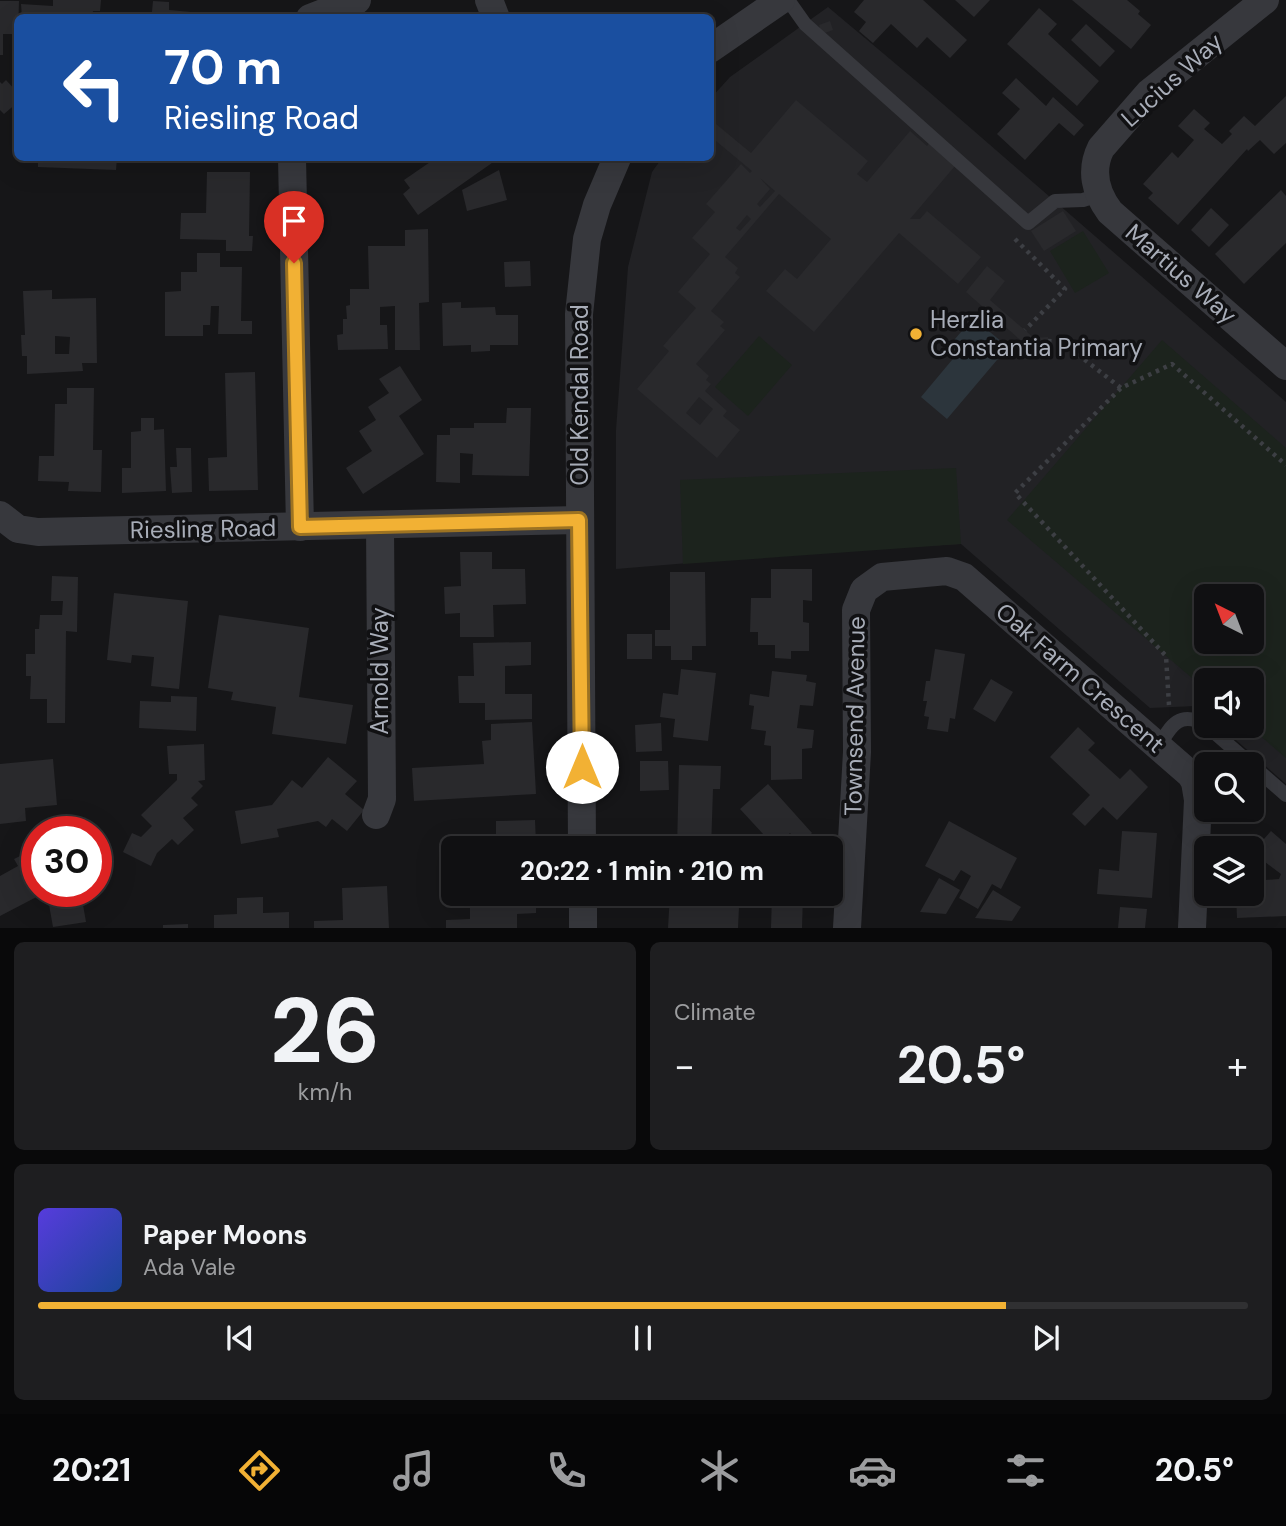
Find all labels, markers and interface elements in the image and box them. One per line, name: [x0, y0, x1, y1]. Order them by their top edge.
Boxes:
street label: Lucius Way: [1114, 26, 1229, 133]
text: 70 m: [164, 35, 282, 99]
icon: left: [49, 42, 140, 133]
text: Riesling Road: [164, 97, 359, 139]
pin: [264, 191, 324, 263]
icon: arrive: [275, 202, 313, 240]
street label: Martius Way: [1119, 217, 1243, 330]
street label: Old Kendal Road: [564, 304, 595, 486]
place label: Herzlia Constantia Primary: [930, 304, 1143, 363]
marker: Herzlia Constantia Primary: [908, 326, 924, 342]
street label: Riesling Road: [130, 512, 276, 545]
north arrow: [1194, 584, 1264, 654]
map controls: [1194, 584, 1264, 906]
street label: Oak Farm Crescent: [990, 596, 1171, 759]
street label: Arnold Way: [364, 607, 395, 735]
street label: Townsend Avenue: [837, 616, 872, 816]
button: sound: [1194, 668, 1264, 738]
position arrow: [545, 730, 619, 804]
button: search: [1194, 752, 1264, 822]
speed limit sign: 30: [21, 816, 112, 907]
button: layers: [1194, 836, 1264, 906]
text: 20:22 · 1 min · 210 m: [520, 854, 764, 888]
text: 26: [270, 972, 380, 1090]
text: Climate: [674, 997, 756, 1027]
text: 20.5°: [897, 1031, 1025, 1099]
text: −: [674, 1041, 695, 1091]
text: +: [1227, 1041, 1248, 1091]
text: km/h: [298, 1077, 352, 1107]
text: Paper Moons: [143, 1218, 307, 1252]
text: Ada Vale: [143, 1252, 236, 1282]
icon: previous: [221, 1319, 259, 1357]
icon: pause: [624, 1319, 662, 1357]
icon: next: [1027, 1319, 1065, 1357]
icon: directions: [235, 1446, 284, 1495]
icon: music: [389, 1446, 438, 1495]
icon: phone: [542, 1446, 591, 1495]
icon: climate: [695, 1446, 744, 1495]
icon: car: [848, 1446, 897, 1495]
icon: filters: [1001, 1446, 1050, 1495]
text: 20:21: [52, 1449, 131, 1491]
text: 20.5°: [1155, 1449, 1234, 1491]

